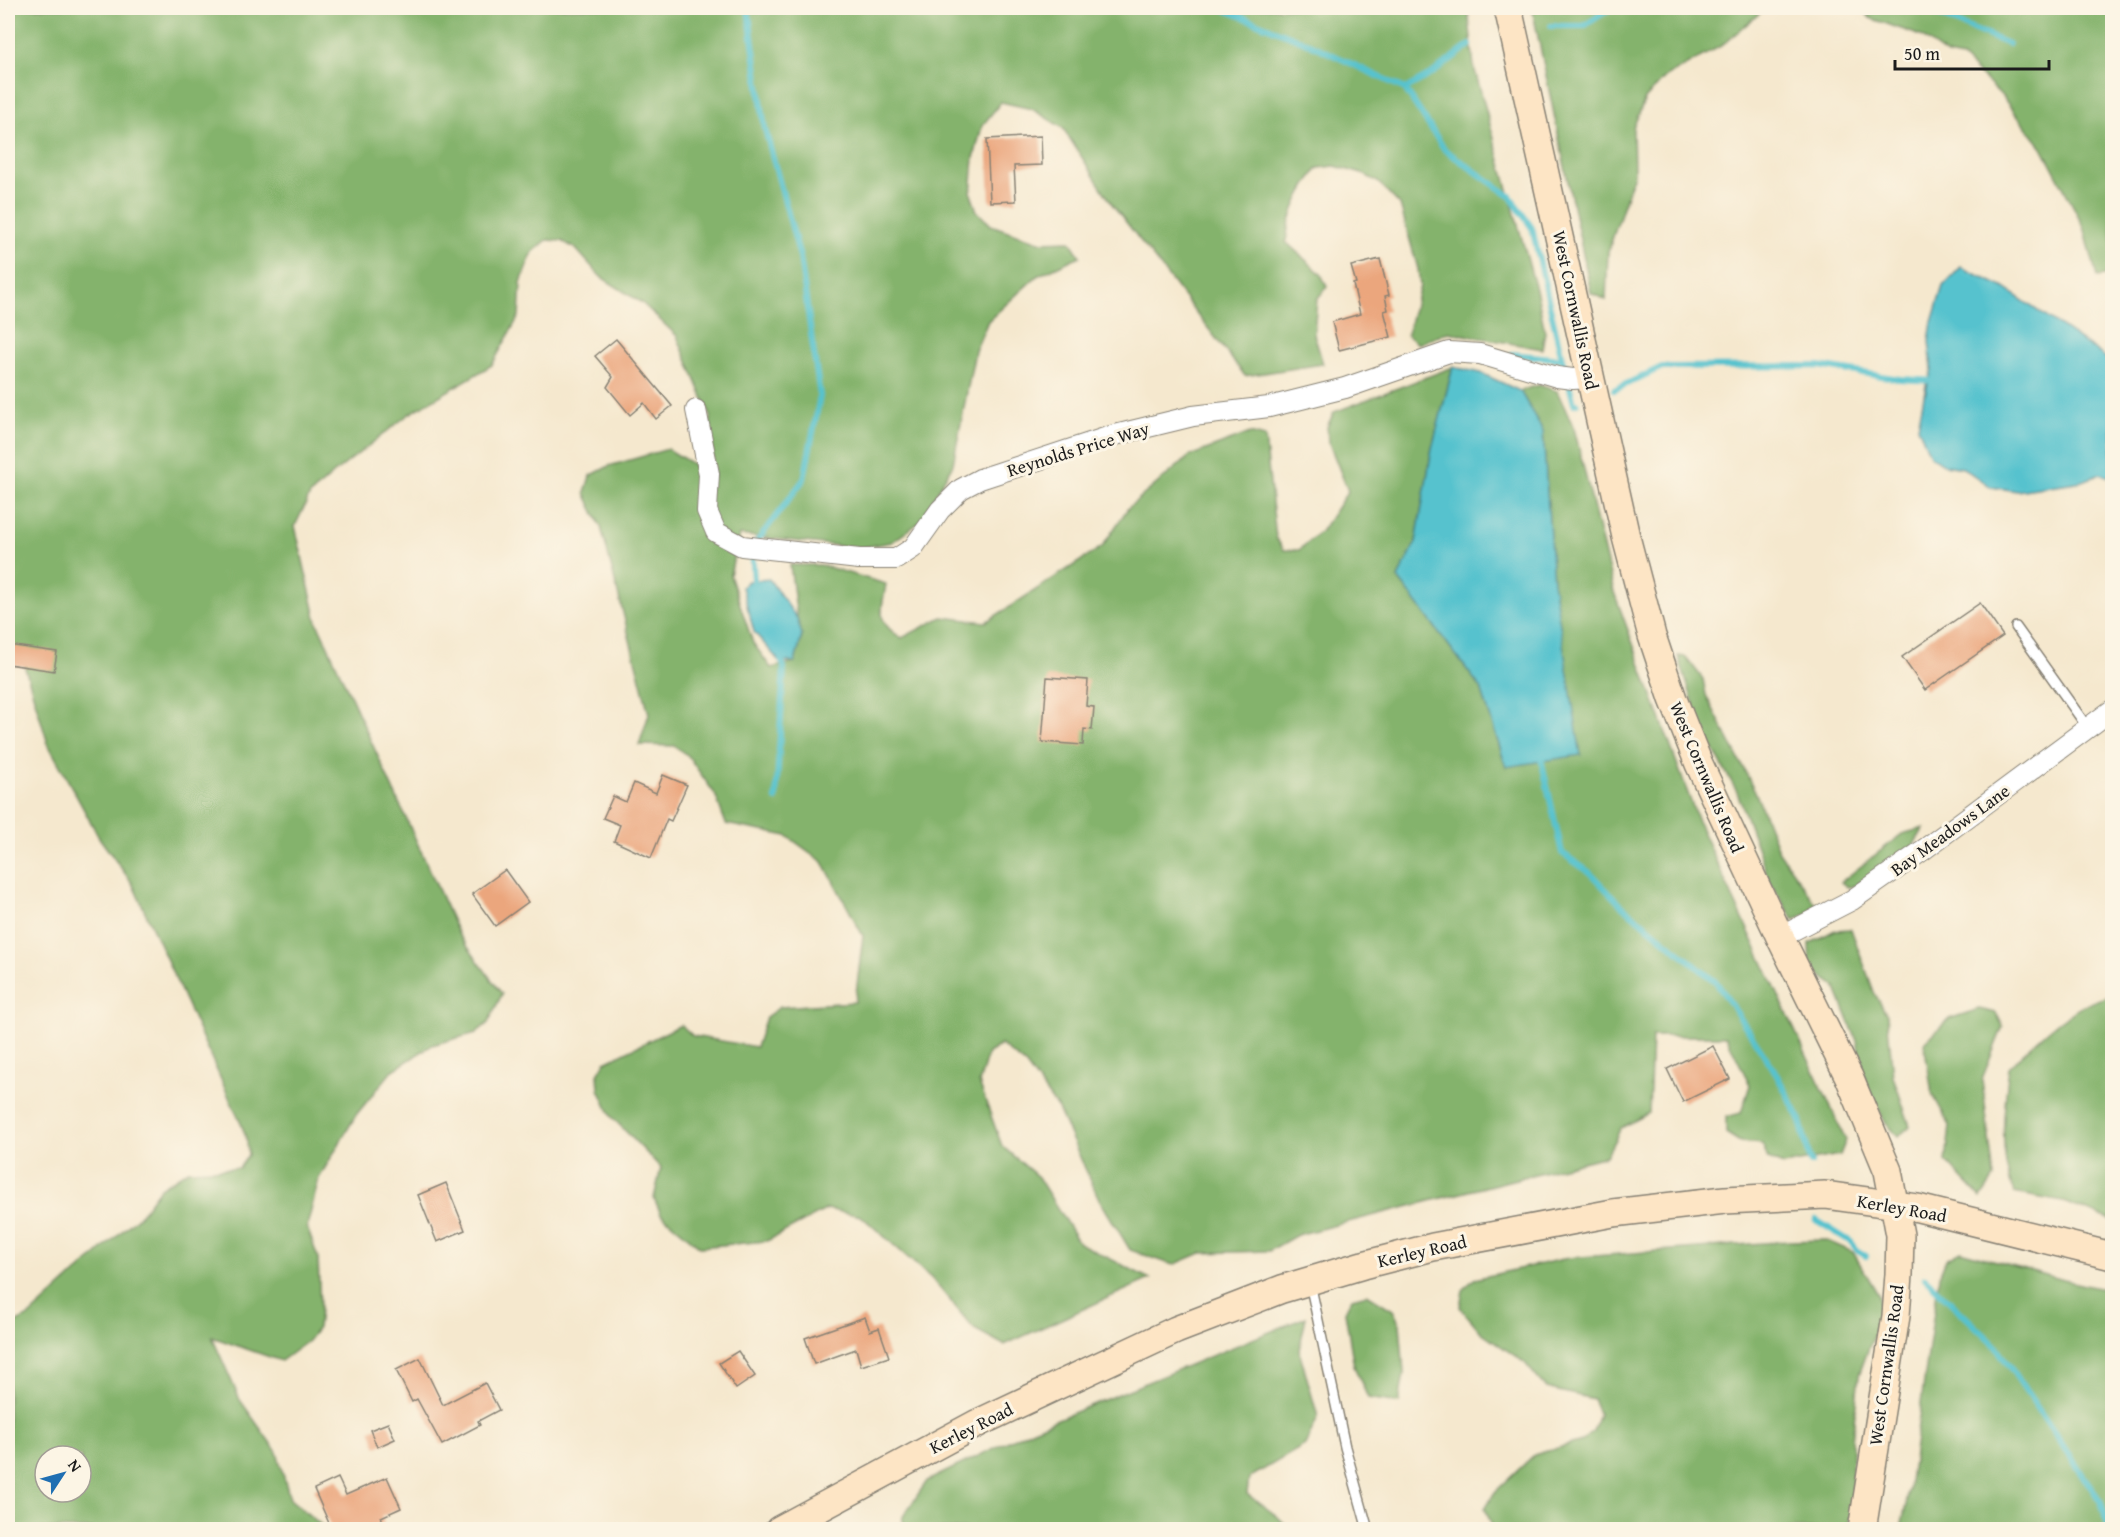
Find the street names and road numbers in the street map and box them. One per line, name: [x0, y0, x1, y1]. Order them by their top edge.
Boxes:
street label: West Cornwallis Road: [1546, 228, 1606, 392]
street label: Reynolds Price Way: [1004, 415, 1152, 483]
street label: West Cornwallis Road: [1663, 697, 1751, 857]
street label: Bay Meadows Lane: [1885, 777, 2015, 883]
street label: Kerley Road: [1855, 1187, 1949, 1229]
street label: Kerley Road: [1375, 1228, 1470, 1274]
street label: West Cornwallis Road: [1861, 1283, 1911, 1447]
street label: Kerley Road: [925, 1395, 1018, 1461]

